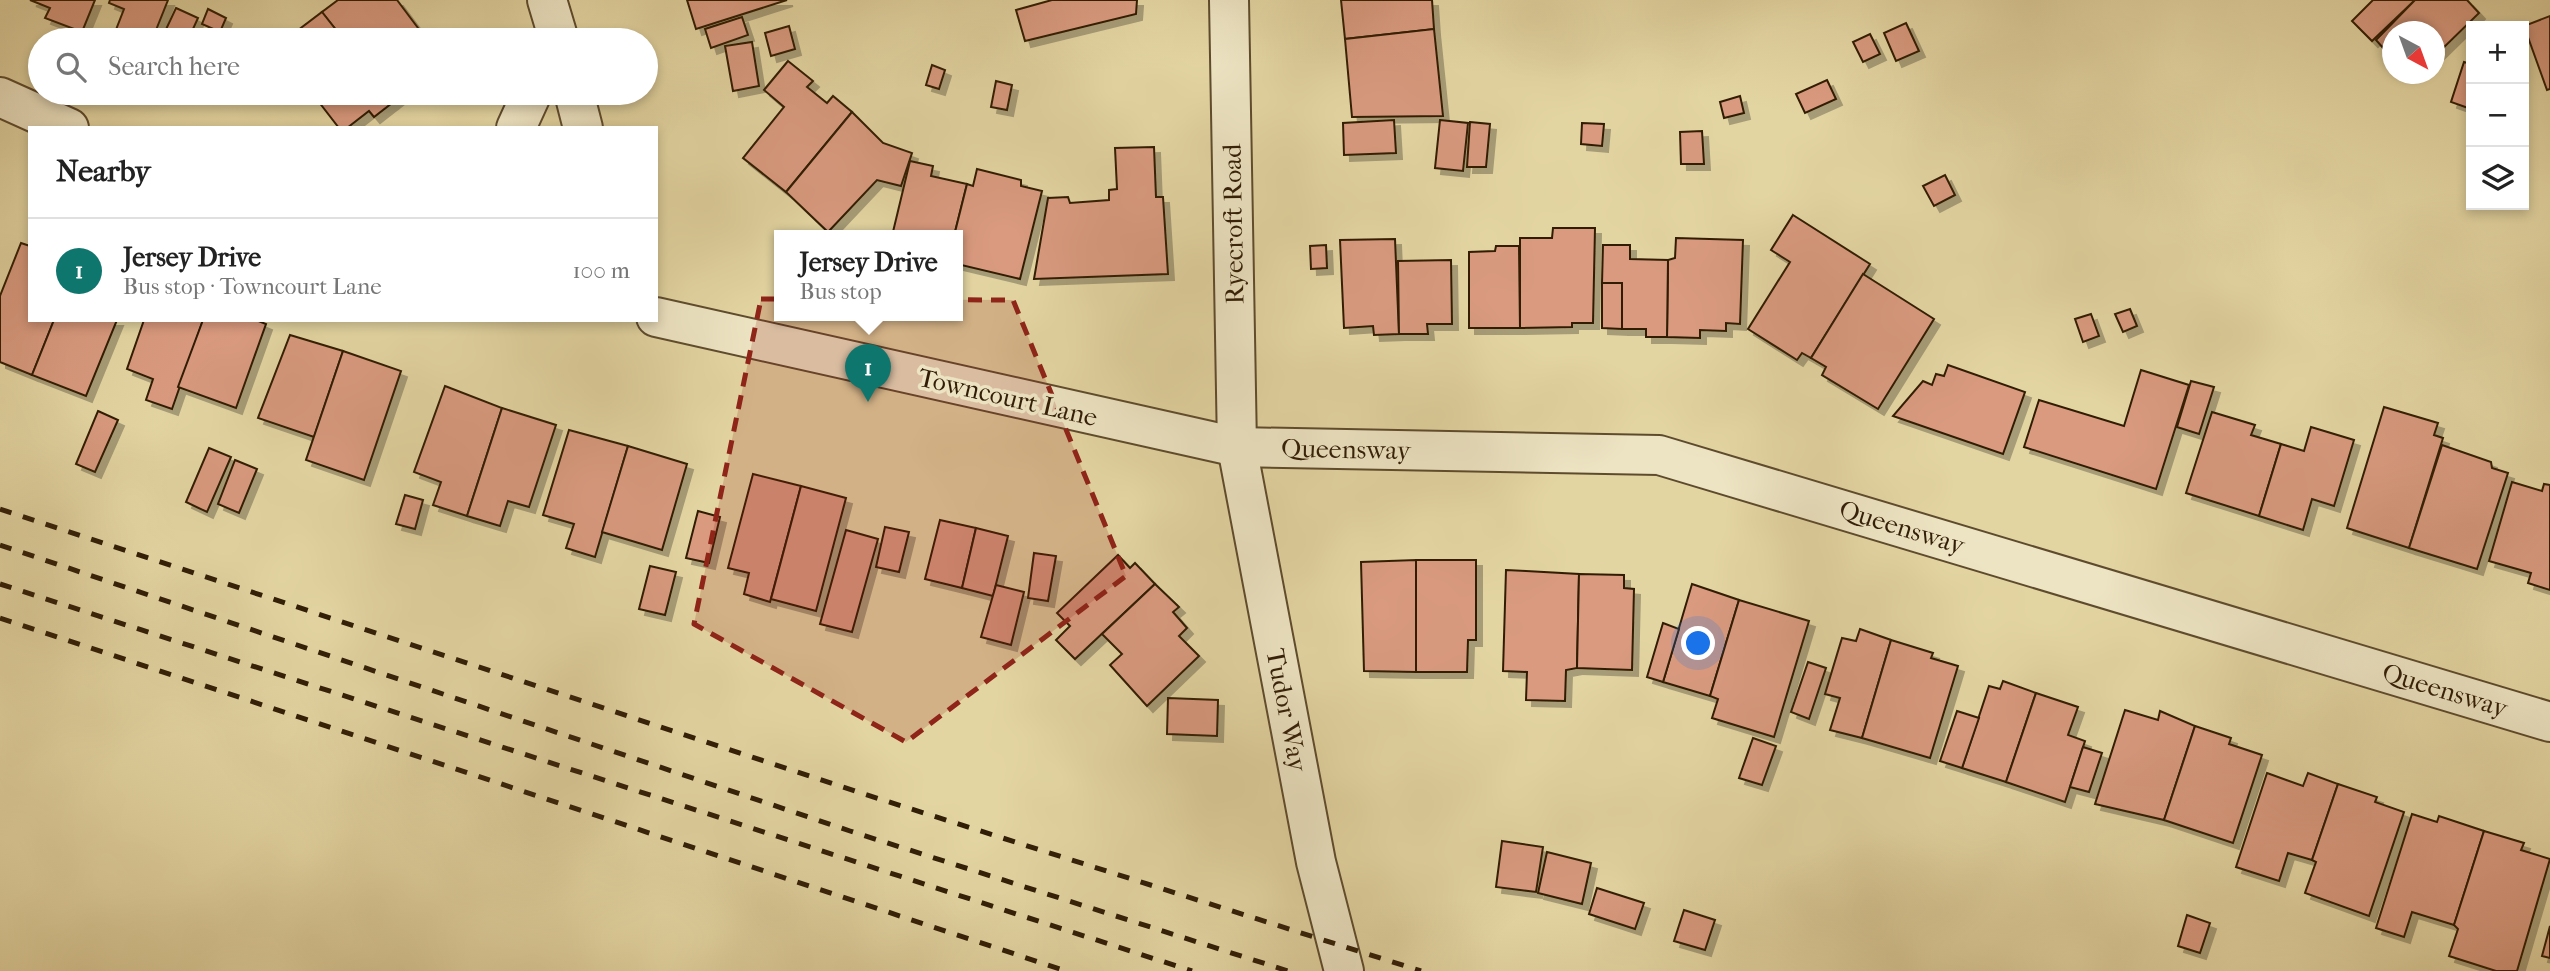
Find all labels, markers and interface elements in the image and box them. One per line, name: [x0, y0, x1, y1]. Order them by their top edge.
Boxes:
north arrow: [2382, 21, 2445, 84]
map controls: [2466, 21, 2529, 210]
button: +: [2466, 21, 2529, 84]
search box: [28, 28, 658, 105]
icon: search: [52, 48, 90, 86]
text: Search here: [108, 51, 240, 82]
button: −: [2466, 84, 2529, 147]
street label: Ryecroft Road: [1217, 143, 1250, 305]
button: layers: [2466, 147, 2529, 210]
text: Nearby: [56, 154, 151, 189]
popup: [774, 230, 963, 321]
text: Jersey Drive: [123, 242, 261, 273]
text: Jersey Drive: [799, 247, 938, 278]
text: 1: [75, 257, 83, 284]
text: 100 m: [572, 257, 630, 284]
text: Bus stop · Towncourt Lane: [123, 273, 382, 300]
text: Bus stop: [799, 278, 882, 305]
pin: 1: [845, 344, 891, 402]
street label: Towncourt Lane: [915, 362, 1101, 433]
street label: Queensway: [1281, 433, 1412, 466]
street label: Queensway: [1835, 494, 1969, 562]
your location: [1681, 626, 1715, 660]
street label: Tudor Way: [1259, 646, 1314, 775]
street label: Queensway: [2378, 657, 2512, 725]

